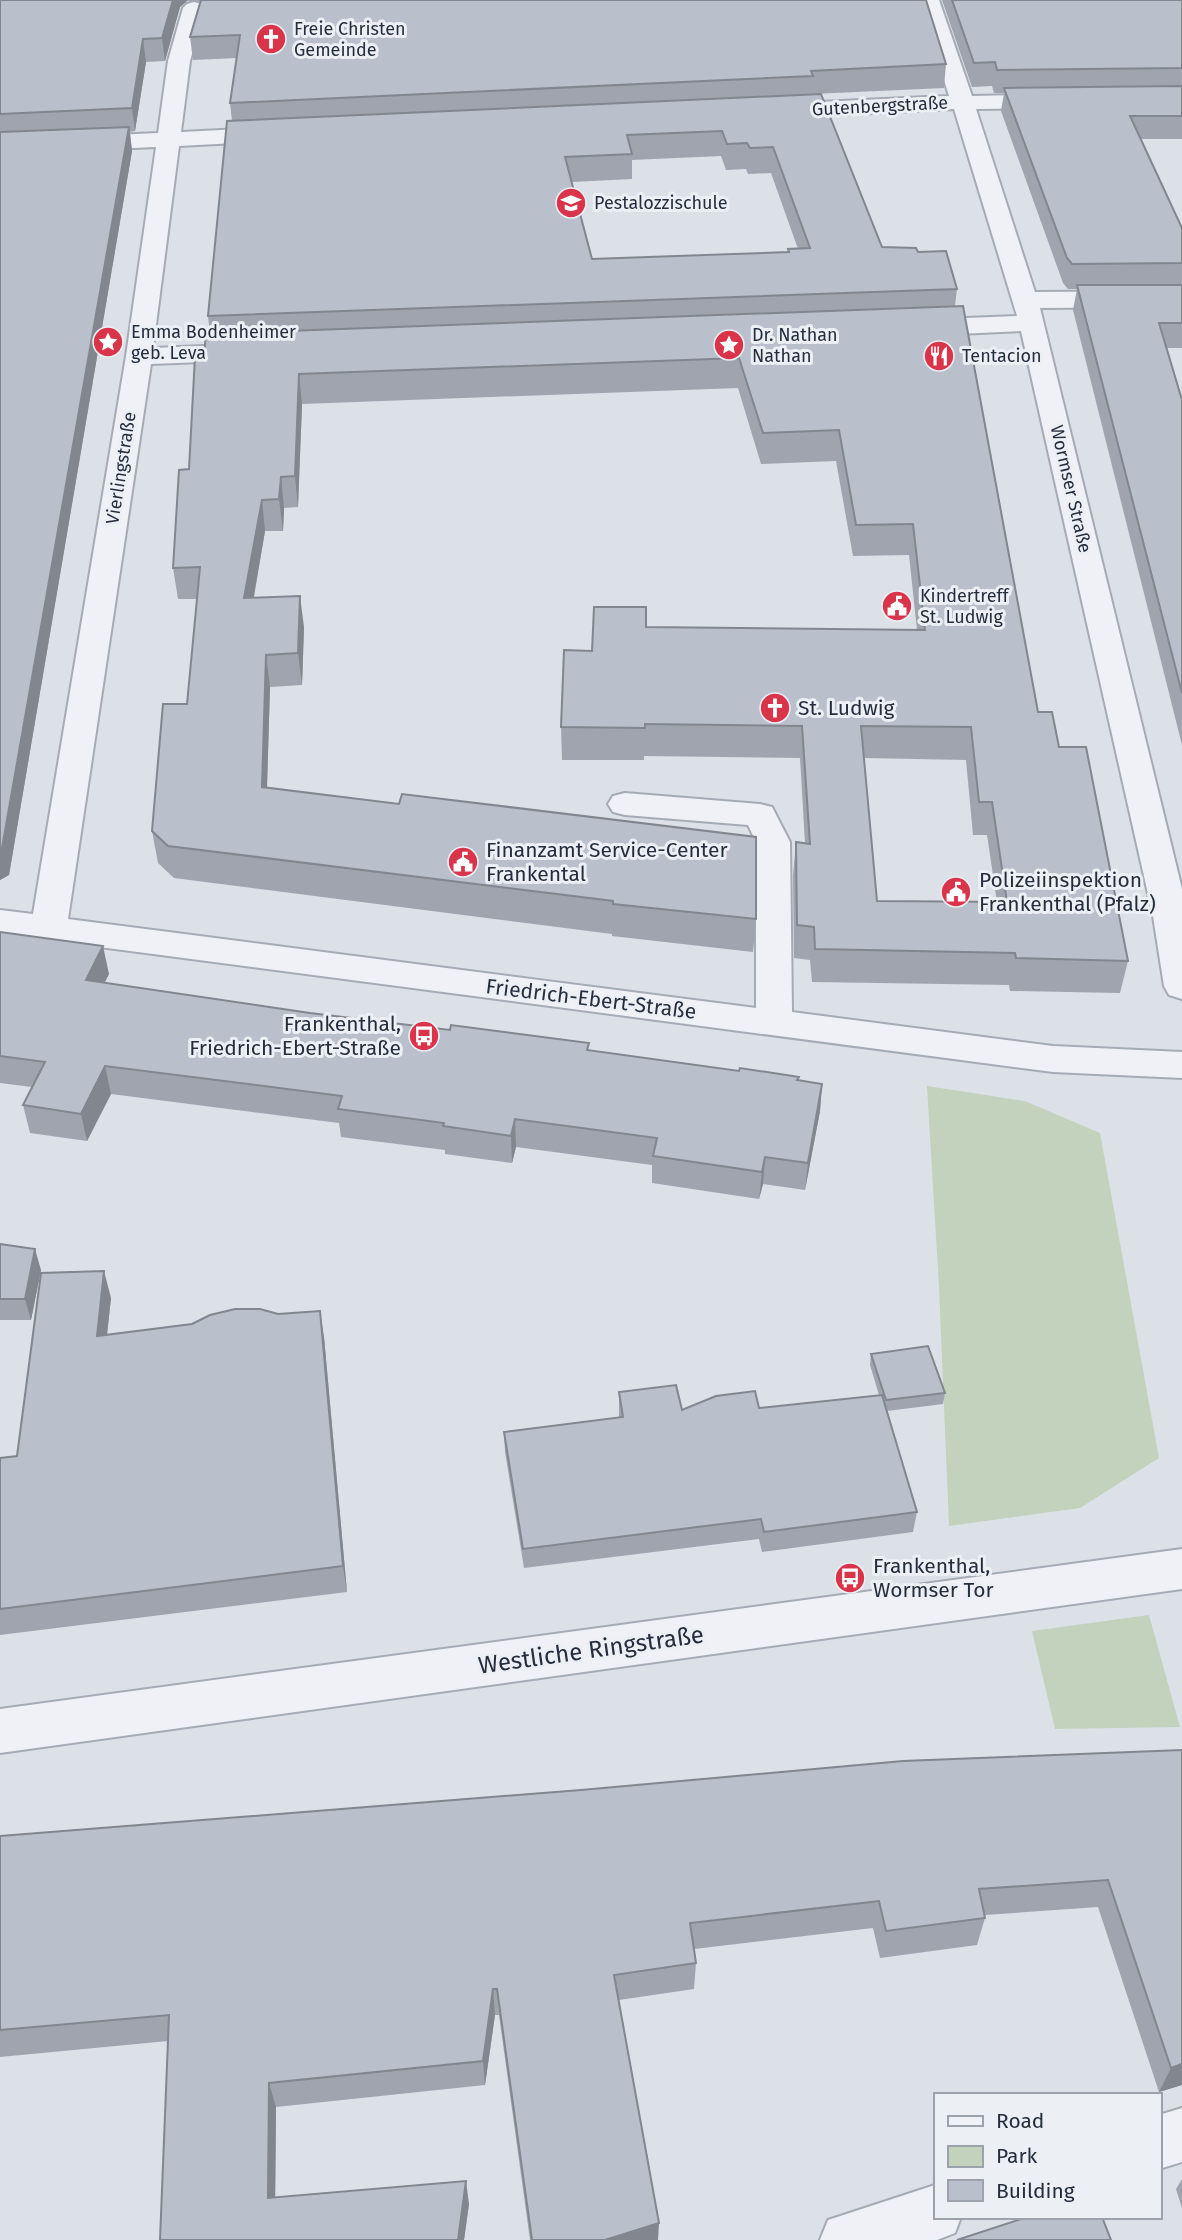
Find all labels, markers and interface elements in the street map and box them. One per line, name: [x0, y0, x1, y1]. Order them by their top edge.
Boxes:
place label: Freie Christen Gemeinde: [294, 18, 406, 61]
church icon: Freie Christen Gemeinde: [254, 22, 288, 56]
street label: Gutenbergstraße: [811, 91, 949, 121]
school or university icon: Pestalozzischule: [554, 186, 588, 220]
place label: Pestalozzischule: [594, 192, 728, 214]
place label: Emma Bodenheimer geb. Leva: [131, 321, 296, 364]
place label: Dr. Nathan Nathan: [752, 324, 838, 367]
place icon: Emma Bodenheimer geb. Leva: [91, 325, 125, 359]
place icon: Dr. Nathan Nathan: [712, 328, 746, 362]
restaurant icon: Tentacion: [922, 339, 956, 373]
place label: Tentacion: [962, 345, 1042, 367]
street label: Vierlingstraße: [101, 410, 141, 526]
street label: Wormser Straße: [1046, 423, 1096, 555]
place label: Kindertreff St. Ludwig: [920, 585, 1010, 628]
public building icon: Kindertreff St. Ludwig: [880, 589, 914, 623]
church icon: St. Ludwig: [758, 691, 792, 725]
place label: St. Ludwig: [798, 695, 895, 721]
place label: Finanzamt Service-Center Frankental: [486, 837, 728, 887]
public building icon: Finanzamt Service-Center Frankental: [446, 845, 480, 879]
place label: Polizeiinspektion Frankenthal (Pfalz): [979, 867, 1156, 917]
public building icon: Polizeiinspektion Frankenthal (Pfalz): [939, 875, 973, 909]
street label: Friedrich-Ebert-Straße: [484, 973, 698, 1025]
place label: Frankenthal, Friedrich-Ebert-Straße: [189, 1011, 401, 1061]
bus stop icon: Frankenthal, Friedrich-Ebert-Straße: [407, 1019, 441, 1053]
place label: Frankenthal, Wormser Tor: [873, 1553, 994, 1603]
bus stop icon: Frankenthal, Wormser Tor: [833, 1561, 867, 1595]
street label: Westliche Ringstraße: [476, 1620, 706, 1680]
legend: [934, 2093, 1161, 2219]
text: Road: [996, 2108, 1044, 2134]
text: Park: [996, 2143, 1038, 2169]
text: Building: [996, 2178, 1075, 2204]

